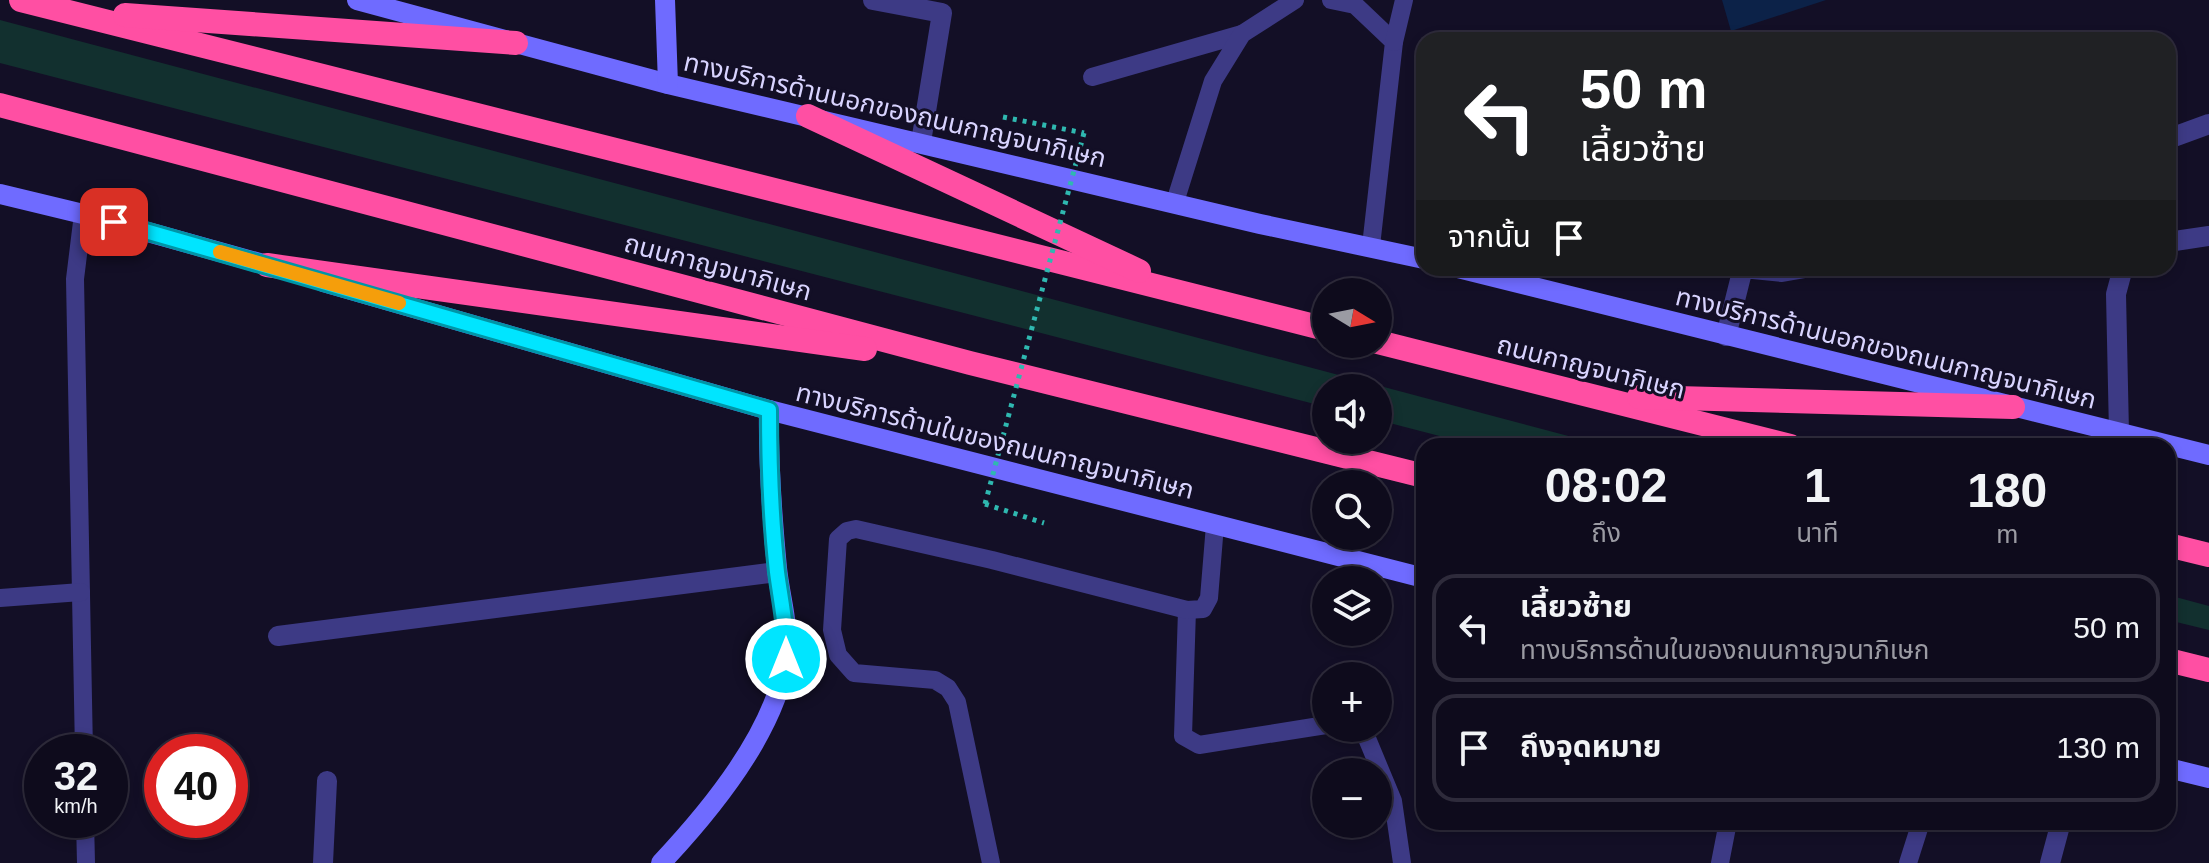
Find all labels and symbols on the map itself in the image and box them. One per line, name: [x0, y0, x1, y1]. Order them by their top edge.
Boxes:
street label: ทางบริการด้านนอกของถนนกาญจนาภิเษก: [681, 47, 1109, 173]
pin: [80, 188, 148, 256]
street label: ถนนกาญจนาภิเษก: [621, 228, 815, 306]
north arrow: [1312, 278, 1392, 358]
street label: ทางบริการด้านนอกของถนนกาญจนาภิเษก: [1672, 281, 2100, 415]
street label: ถนนกาญจนาภิเษก: [1494, 329, 1688, 405]
street label: ทางบริการด้านในของถนนกาญจนาภิเษก: [793, 377, 1197, 505]
position arrow: [744, 617, 828, 701]
speed limit sign: 40: [144, 734, 248, 838]

